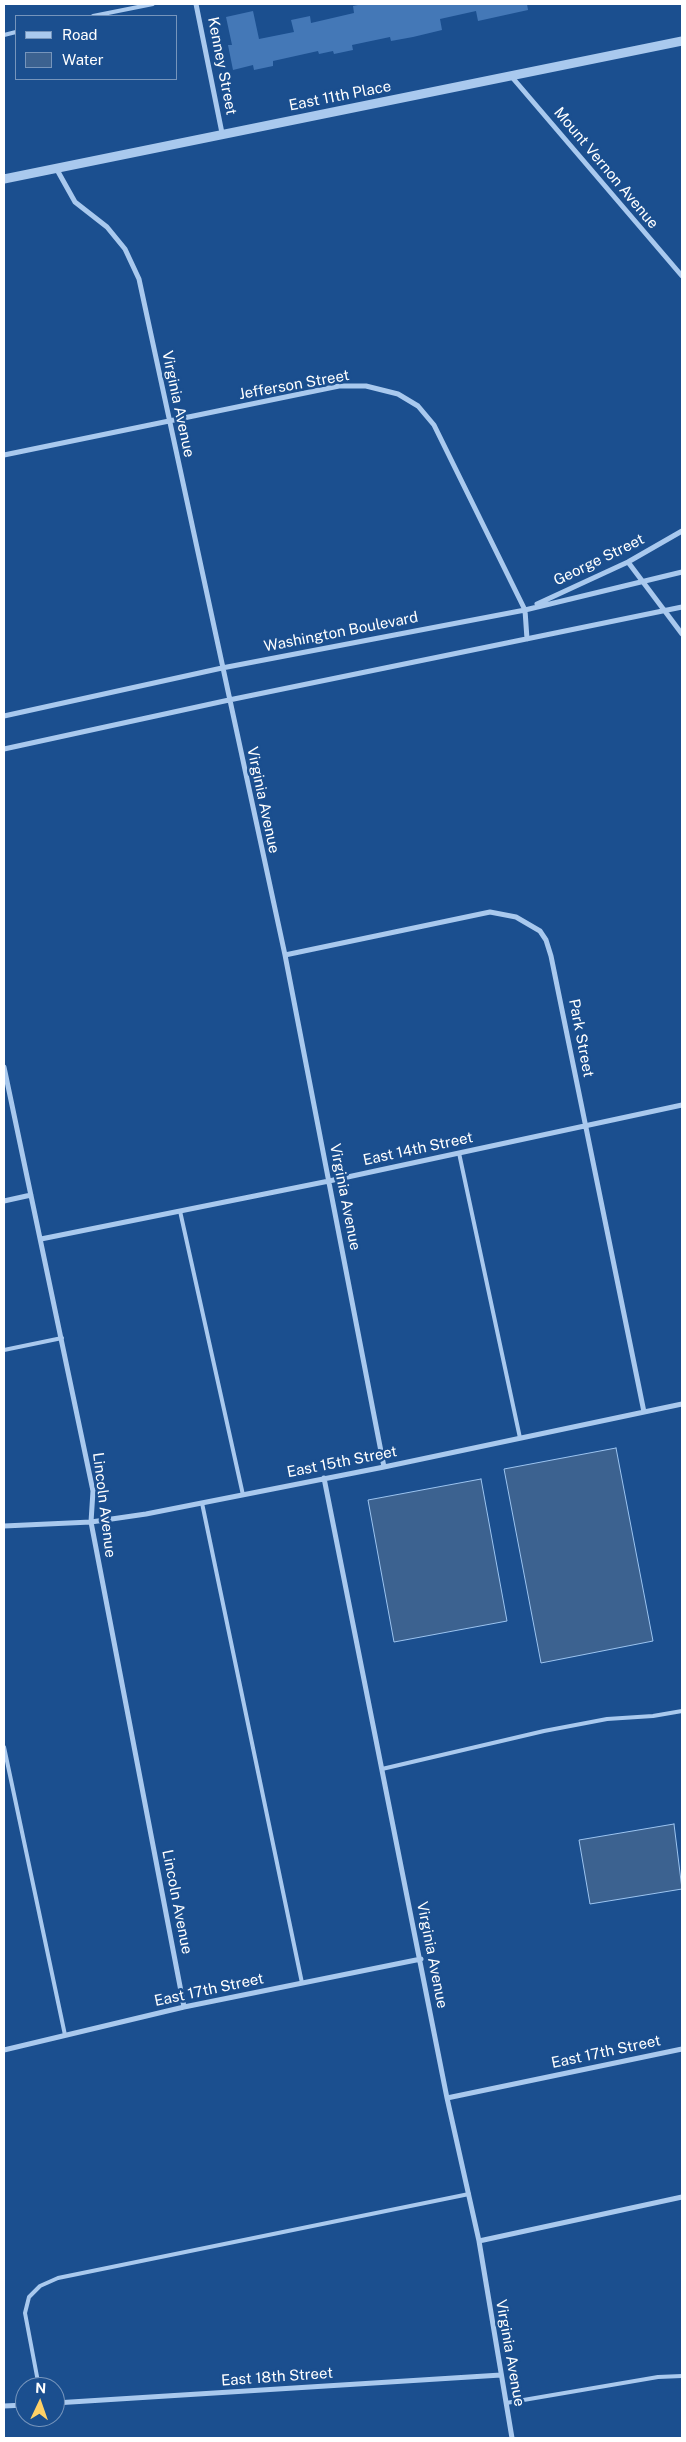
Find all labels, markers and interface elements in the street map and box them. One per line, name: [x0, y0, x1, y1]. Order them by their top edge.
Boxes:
legend: [15, 15, 178, 80]
street label: Kenney Street: [204, 15, 240, 117]
text: Road: [62, 26, 98, 43]
text: Water: [62, 51, 104, 68]
street label: East 11th Place: [287, 77, 393, 115]
street label: Mount Vernon Avenue: [550, 104, 662, 232]
street label: Virginia Avenue: [158, 349, 198, 459]
street label: Jefferson Street: [237, 366, 351, 404]
street label: George Street: [551, 530, 647, 590]
street label: Washington Boulevard: [262, 608, 420, 656]
street label: Virginia Avenue: [243, 745, 283, 855]
street label: Park Street: [565, 997, 597, 1079]
street label: East 14th Street: [361, 1129, 475, 1169]
street label: Virginia Avenue: [326, 1142, 364, 1252]
street label: East 15th Street: [285, 1442, 399, 1482]
street label: Lincoln Avenue: [89, 1451, 119, 1559]
street label: Lincoln Avenue: [158, 1848, 196, 1956]
street label: Virginia Avenue: [413, 1900, 451, 2010]
street label: East 17th Street: [153, 1970, 265, 2010]
street label: East 17th Street: [550, 2032, 662, 2072]
street label: Virginia Avenue: [492, 2298, 528, 2408]
street label: East 18th Street: [220, 2364, 334, 2390]
north arrow: [15, 2377, 65, 2427]
text: N: [35, 2380, 47, 2396]

